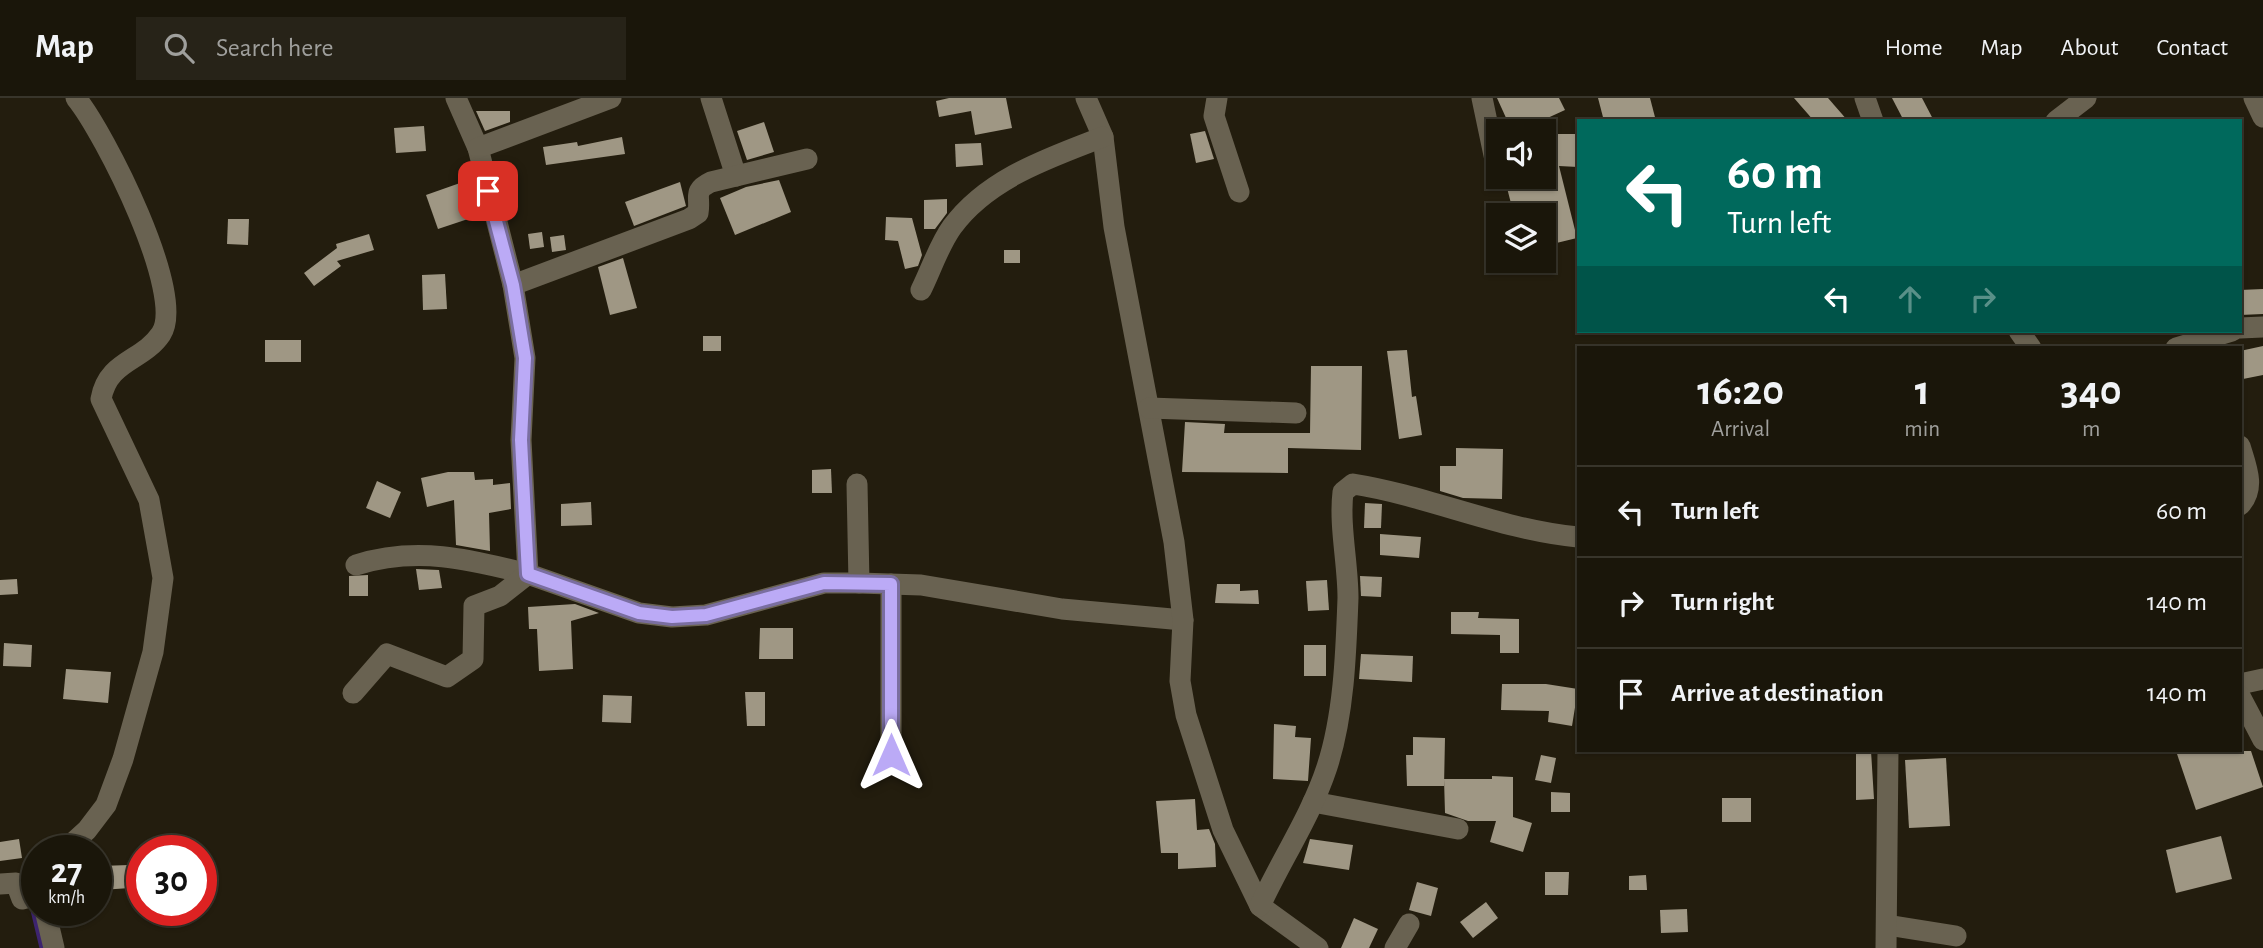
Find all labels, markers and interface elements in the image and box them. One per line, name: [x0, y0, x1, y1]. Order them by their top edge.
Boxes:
search box: [136, 17, 626, 80]
icon: search: [160, 29, 198, 67]
text: Map: [35, 31, 94, 64]
text: Search here: [216, 35, 334, 61]
text: Home: [1885, 36, 1943, 60]
text: Map: [1981, 36, 2023, 60]
text: About: [2061, 36, 2118, 60]
text: Contact: [2156, 36, 2228, 60]
map controls: [1486, 119, 1556, 273]
button: sound: [1486, 119, 1556, 189]
icon: left: [1612, 147, 1703, 238]
text: 60 m: [1727, 149, 1823, 198]
pin: [458, 161, 518, 221]
icon: arrive: [469, 172, 507, 210]
button: layers: [1486, 203, 1556, 273]
text: Turn left: [1727, 207, 1831, 239]
icon: left: [1818, 280, 1856, 318]
icon: ahead: [1891, 280, 1929, 318]
icon: right: [1964, 280, 2002, 318]
text: 16:20: [1697, 370, 1784, 412]
text: 1: [1915, 370, 1930, 412]
text: 340: [2061, 370, 2122, 412]
text: Arrival: [1711, 418, 1770, 441]
text: min: [1904, 418, 1940, 441]
text: m: [2082, 418, 2100, 441]
icon: left: [1612, 493, 1650, 531]
text: Turn left: [1671, 498, 1759, 524]
text: 60 m: [2156, 498, 2207, 524]
icon: right: [1612, 584, 1650, 622]
text: Turn right: [1671, 589, 1774, 615]
text: 140 m: [2147, 589, 2207, 615]
icon: arrive: [1612, 675, 1650, 713]
text: Arrive at destination: [1671, 680, 1884, 706]
text: 140 m: [2147, 680, 2207, 706]
position arrow: [854, 718, 928, 792]
speed limit sign: 30: [126, 835, 217, 926]
text: 27: [51, 854, 82, 889]
text: km/h: [48, 889, 85, 907]

